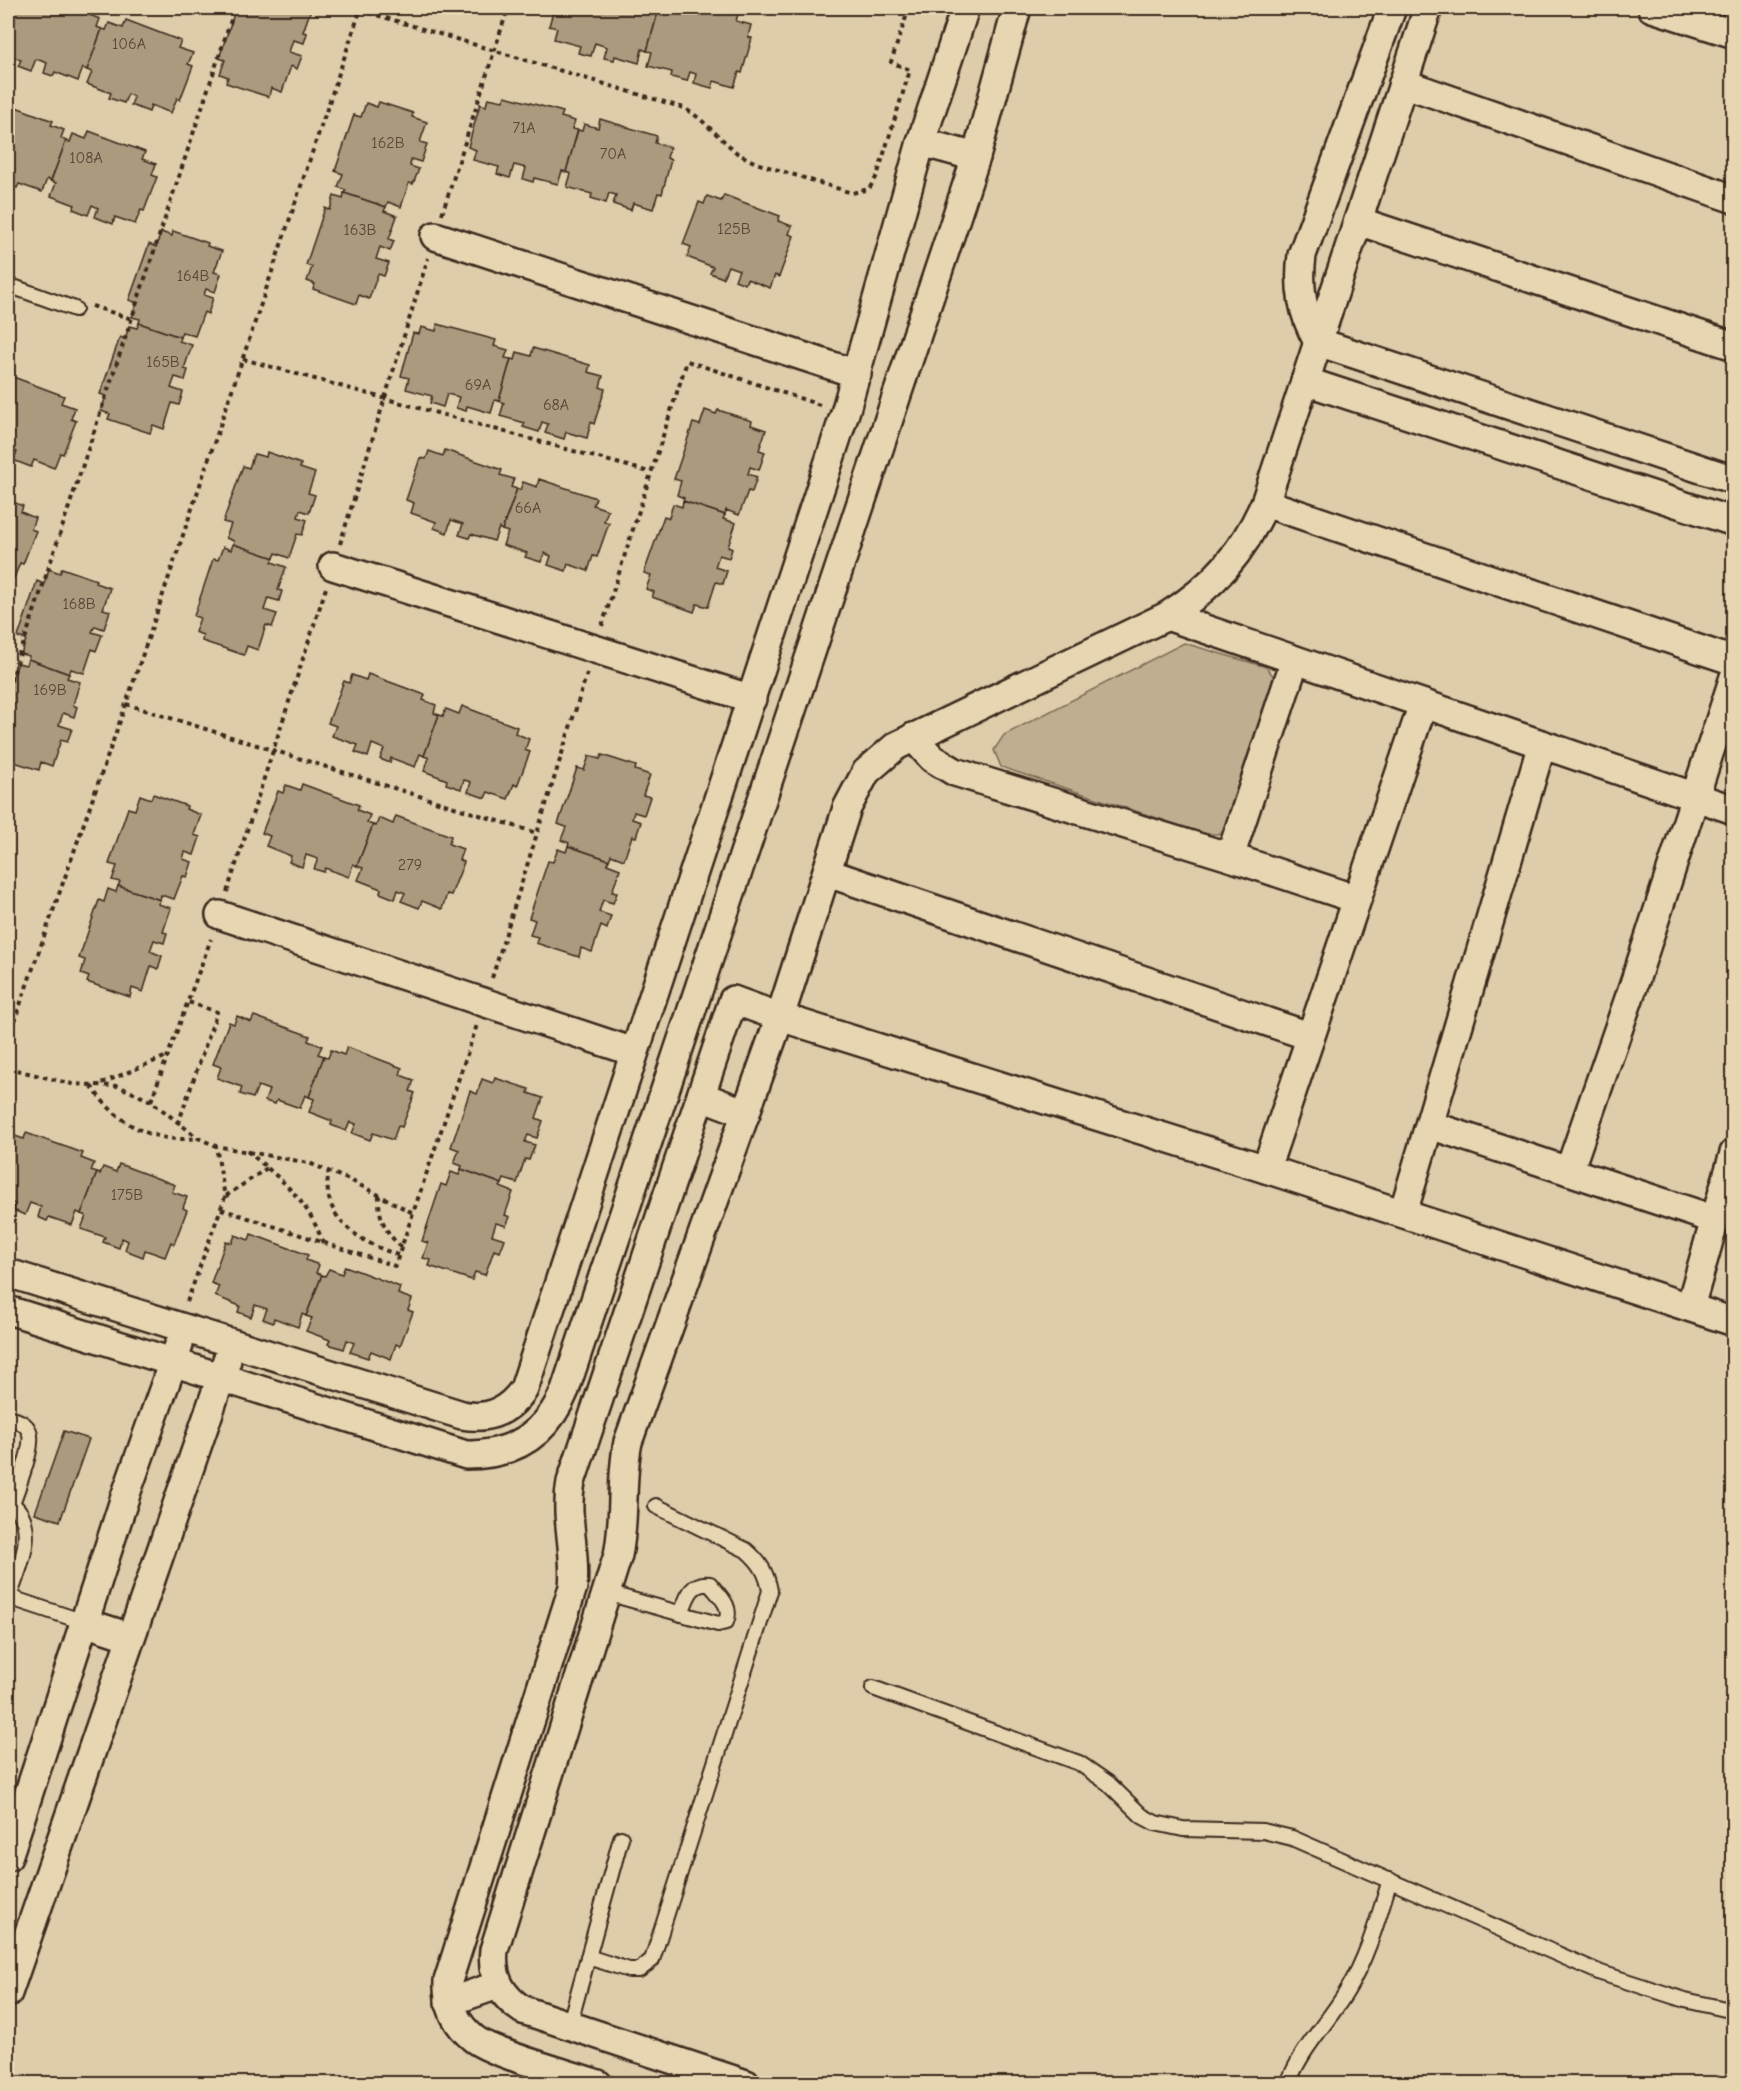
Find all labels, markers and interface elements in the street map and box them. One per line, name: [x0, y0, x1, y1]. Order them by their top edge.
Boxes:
house number: 106A: [112, 35, 146, 53]
house number: 71A: [512, 119, 536, 137]
house number: 162B: [371, 134, 405, 152]
house number: 70A: [600, 145, 626, 163]
house number: 108A: [69, 149, 103, 167]
house number: 125B: [717, 220, 751, 238]
house number: 163B: [343, 221, 377, 239]
house number: 164B: [177, 267, 209, 285]
house number: 165B: [146, 353, 180, 371]
house number: 69A: [465, 376, 491, 394]
house number: 68A: [543, 396, 569, 414]
house number: 66A: [515, 499, 541, 517]
house number: 168B: [62, 595, 96, 613]
house number: 169B: [33, 681, 67, 699]
house number: 279: [398, 856, 422, 874]
house number: 175B: [111, 1186, 143, 1204]

